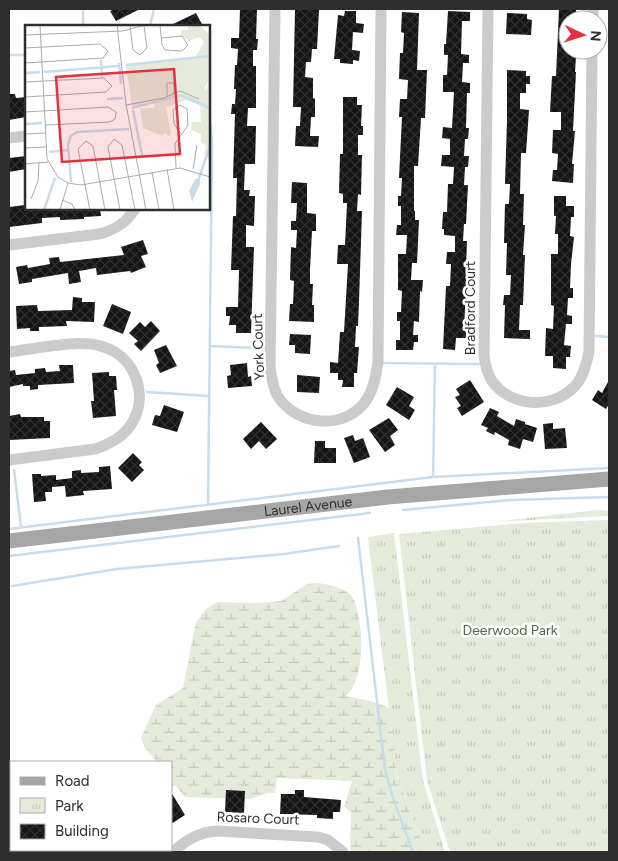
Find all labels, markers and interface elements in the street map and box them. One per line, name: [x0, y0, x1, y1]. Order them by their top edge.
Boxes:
north arrow: [558, 10, 608, 60]
inset map: [25, 25, 210, 210]
text: N: [587, 30, 604, 42]
street label: Bradford Court: [462, 261, 479, 355]
street label: York Court: [249, 313, 268, 381]
street label: Laurel Avenue: [263, 493, 353, 520]
park label: Deerwood Park: [463, 622, 558, 639]
legend: [10, 761, 172, 851]
text: Road: [55, 772, 90, 790]
text: Park: [55, 797, 84, 815]
street label: Rosaro Court: [216, 809, 300, 828]
text: Building: [55, 822, 109, 840]

